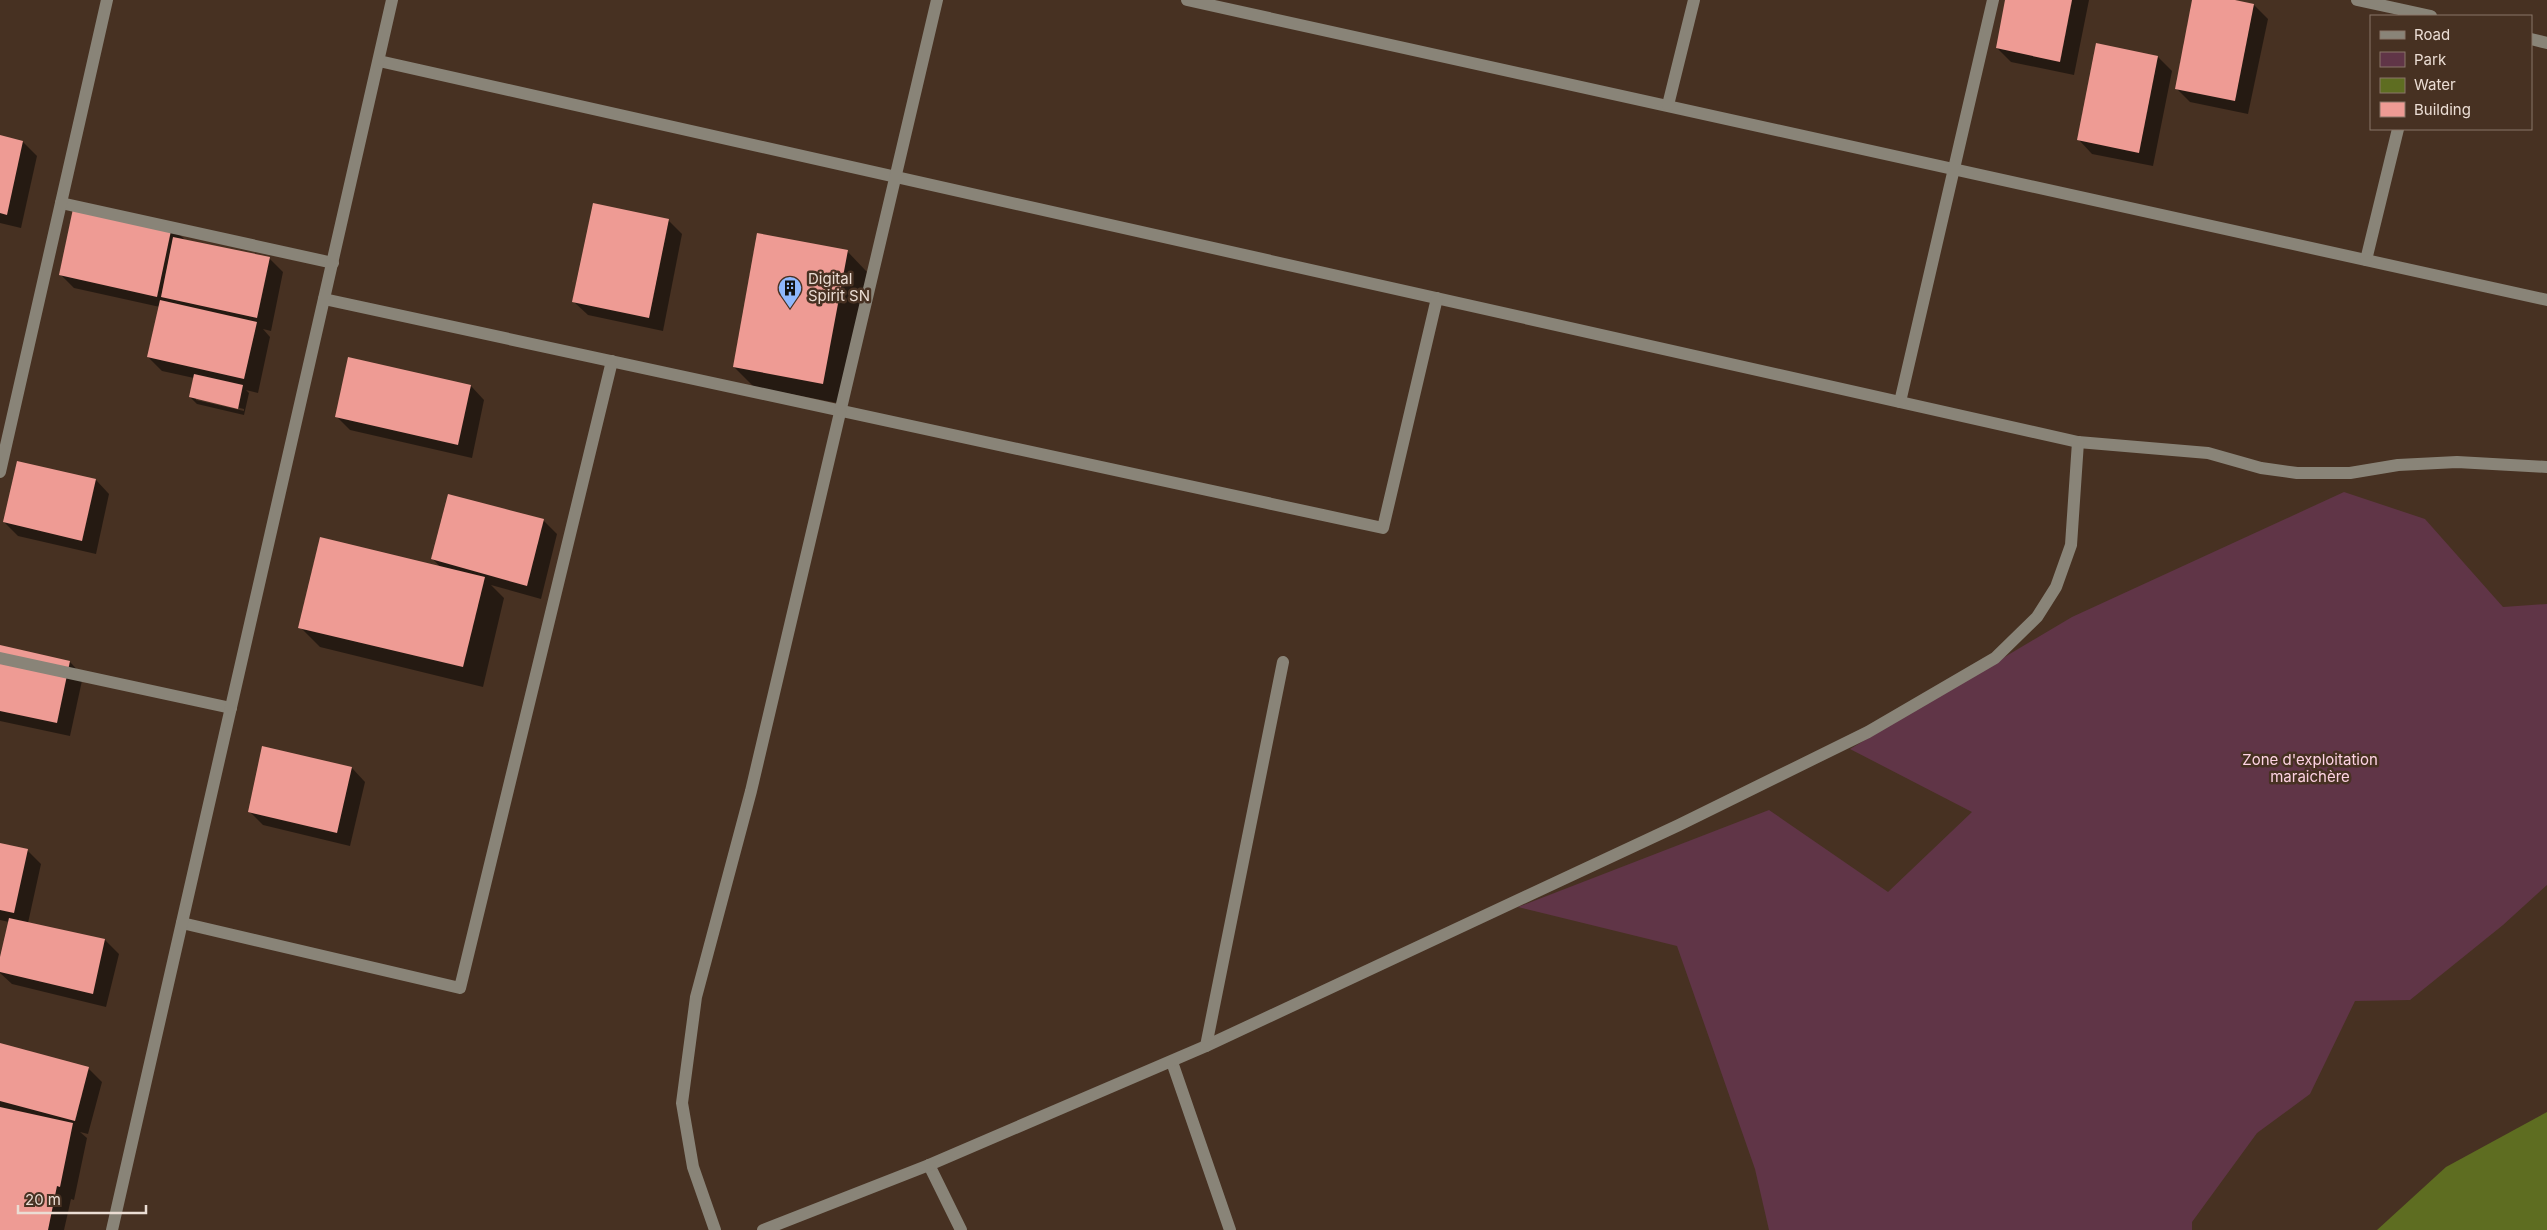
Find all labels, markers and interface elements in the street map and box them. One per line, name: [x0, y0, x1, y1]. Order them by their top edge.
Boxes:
legend: [2370, 15, 2532, 130]
text: Road: [2414, 25, 2450, 44]
text: Park: [2414, 50, 2447, 69]
text: Water: [2414, 75, 2456, 94]
text: Building: [2414, 100, 2471, 119]
place label: Digital Spirit SN: [808, 269, 870, 305]
building icon: Digital Spirit SN: [777, 275, 803, 309]
park label: Zone d'exploitation maraichère: [2242, 750, 2378, 786]
scale bar: [18, 1182, 145, 1214]
text: 20 m: [25, 1190, 61, 1209]

